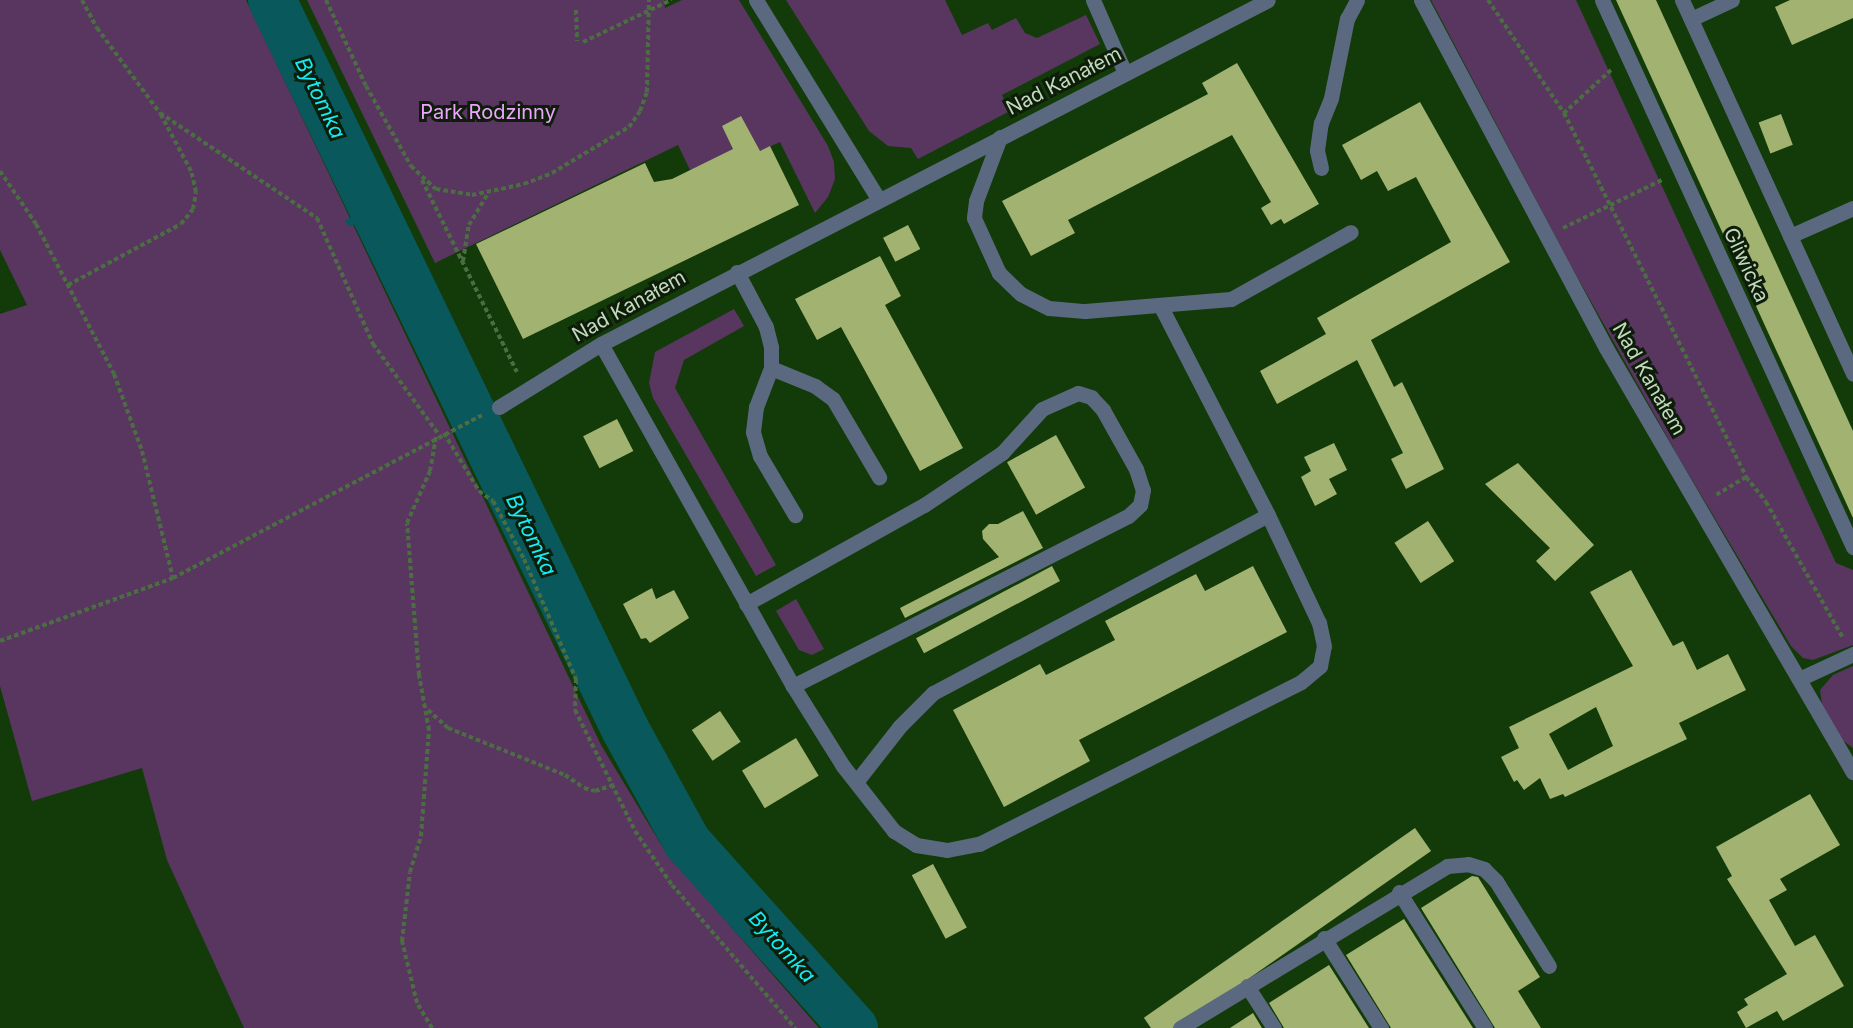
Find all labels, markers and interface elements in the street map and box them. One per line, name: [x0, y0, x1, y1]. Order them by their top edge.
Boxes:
street label: Nad Kanałem: [1002, 42, 1126, 120]
water label: Bytomka: [289, 53, 351, 143]
park label: Park Rodzinny: [420, 100, 556, 124]
street label: Gliwicka: [1718, 224, 1774, 306]
street label: Nad Kanałem: [568, 265, 690, 347]
street label: Nad Kanałem: [1607, 318, 1691, 440]
water label: Bytomka: [500, 490, 562, 580]
water label: Bytomka: [743, 906, 821, 988]

